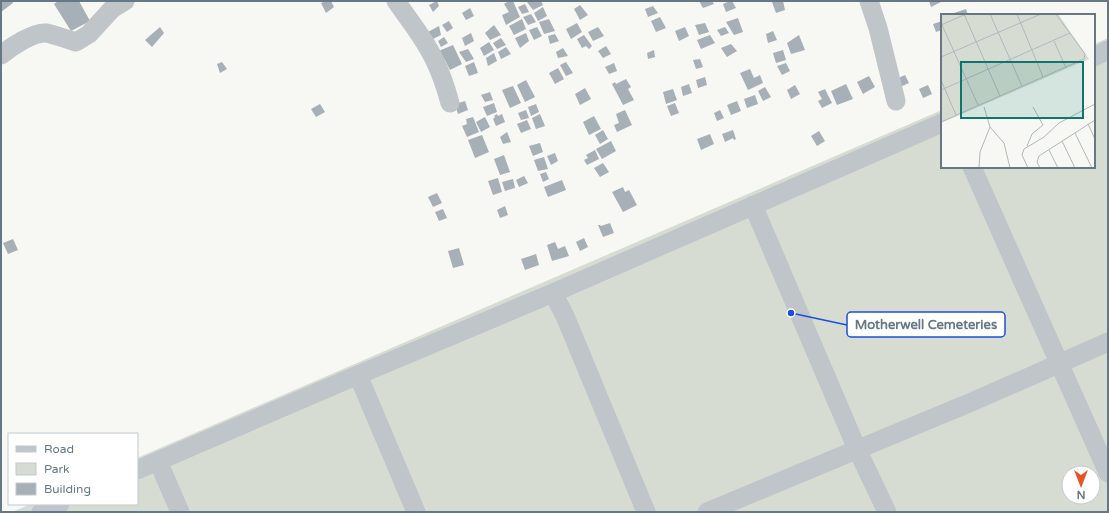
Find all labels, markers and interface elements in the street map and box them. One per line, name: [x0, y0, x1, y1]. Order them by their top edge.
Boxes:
inset map: [941, 14, 1095, 168]
callout: Motherwell Cemeteries: [847, 312, 1005, 337]
text: Motherwell Cemeteries: [855, 317, 997, 333]
legend: [8, 433, 138, 505]
text: Road: [44, 442, 74, 456]
text: Park: [44, 462, 70, 476]
north arrow: [1061, 465, 1101, 505]
text: Building: [44, 482, 91, 496]
text: N: [1077, 488, 1085, 501]

